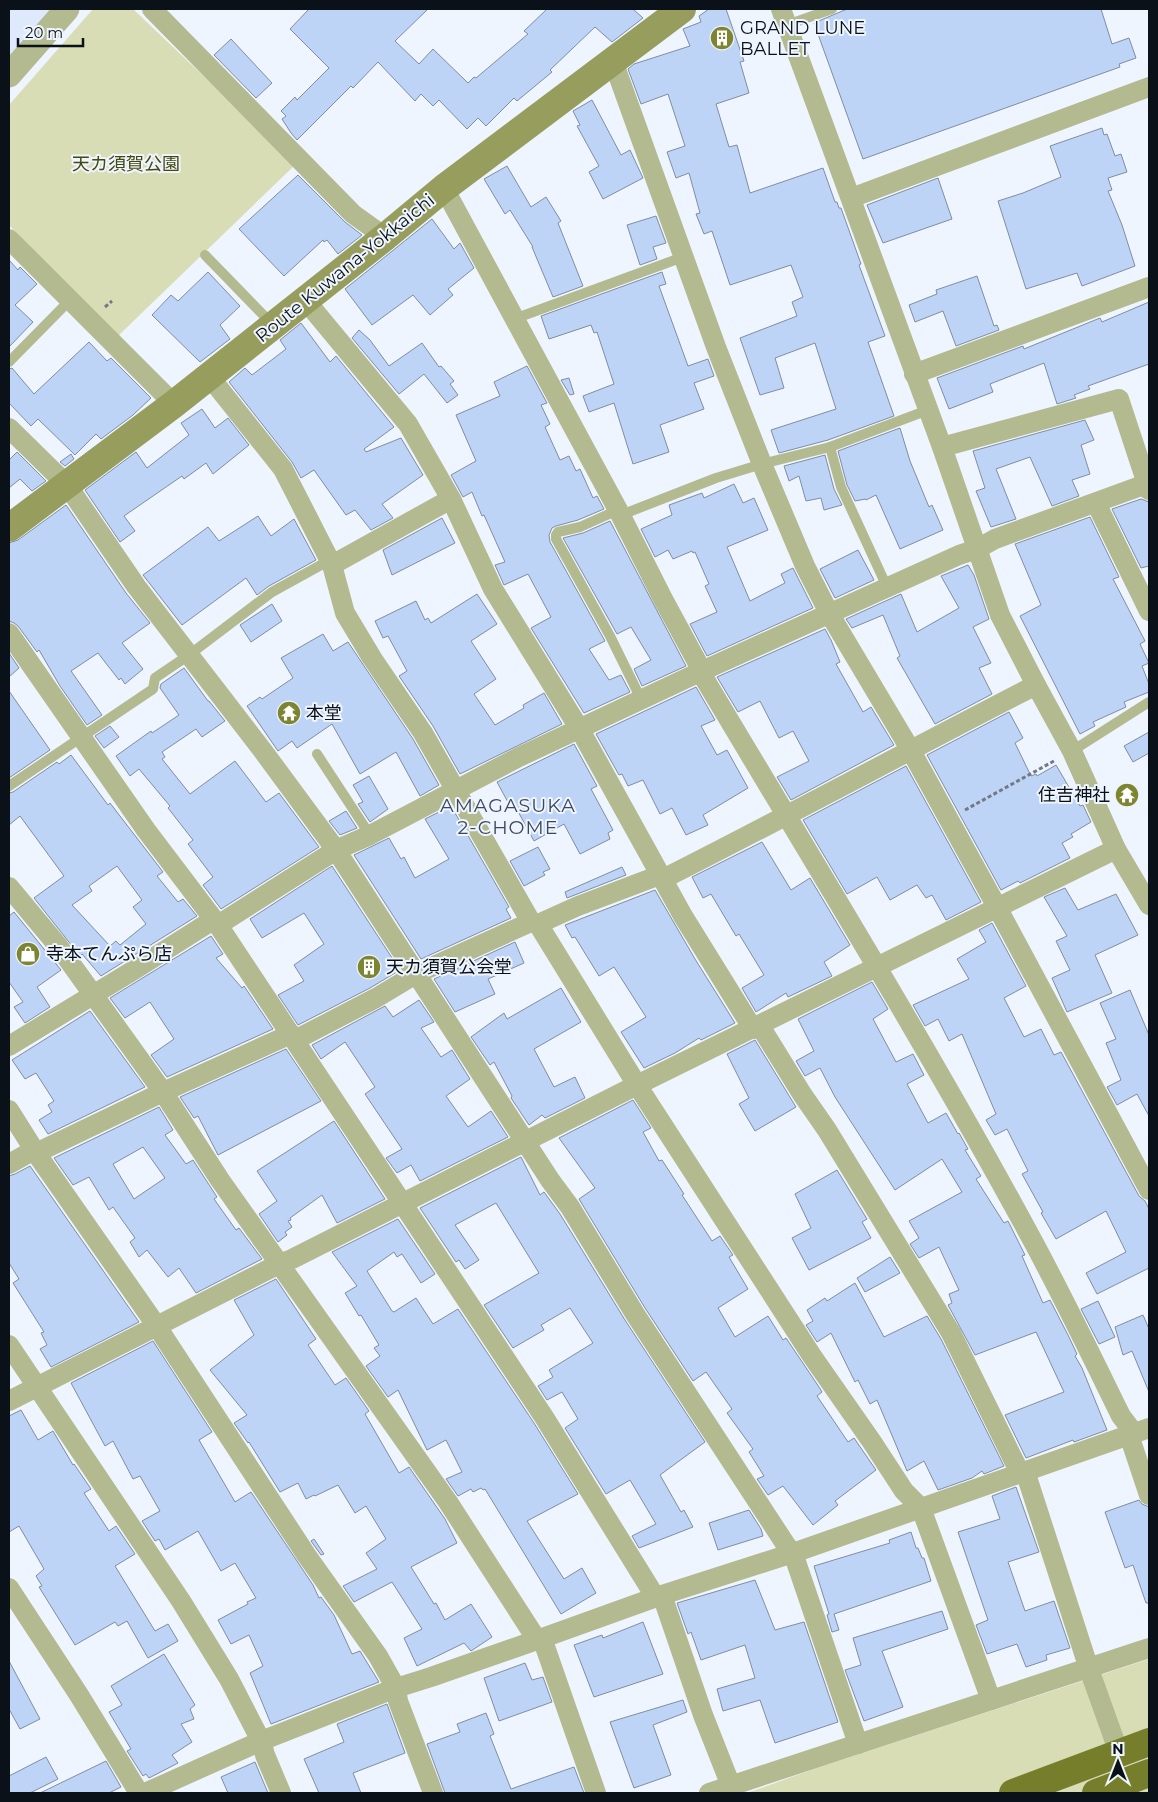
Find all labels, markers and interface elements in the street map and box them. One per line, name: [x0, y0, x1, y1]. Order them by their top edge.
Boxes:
scale bar: [18, 15, 82, 47]
place label: GRAND LUNE BALLET: [740, 17, 865, 60]
text: 20 m: [25, 23, 63, 42]
building icon: GRAND LUNE BALLET: [709, 25, 735, 51]
park label: 天カ須賀公園: [72, 153, 180, 175]
street label: Route Kuwana-Yokkaichi: [251, 189, 439, 347]
temple icon: 本堂: [276, 700, 302, 726]
place label: 本堂: [306, 702, 342, 724]
temple icon: 住吉神社: [1114, 782, 1140, 808]
place label: 住吉神社: [1038, 784, 1110, 806]
district label: AMAGASUKA 2-CHOME: [440, 794, 576, 839]
shop icon: 寺本てんぷら店: [15, 941, 41, 967]
place label: 寺本てんぷら店: [46, 943, 172, 965]
building icon: 天カ須賀公会堂: [356, 954, 382, 980]
place label: 天カ須賀公会堂: [386, 956, 512, 978]
north arrow: [1093, 1737, 1143, 1787]
text: N: [1112, 1740, 1124, 1758]

